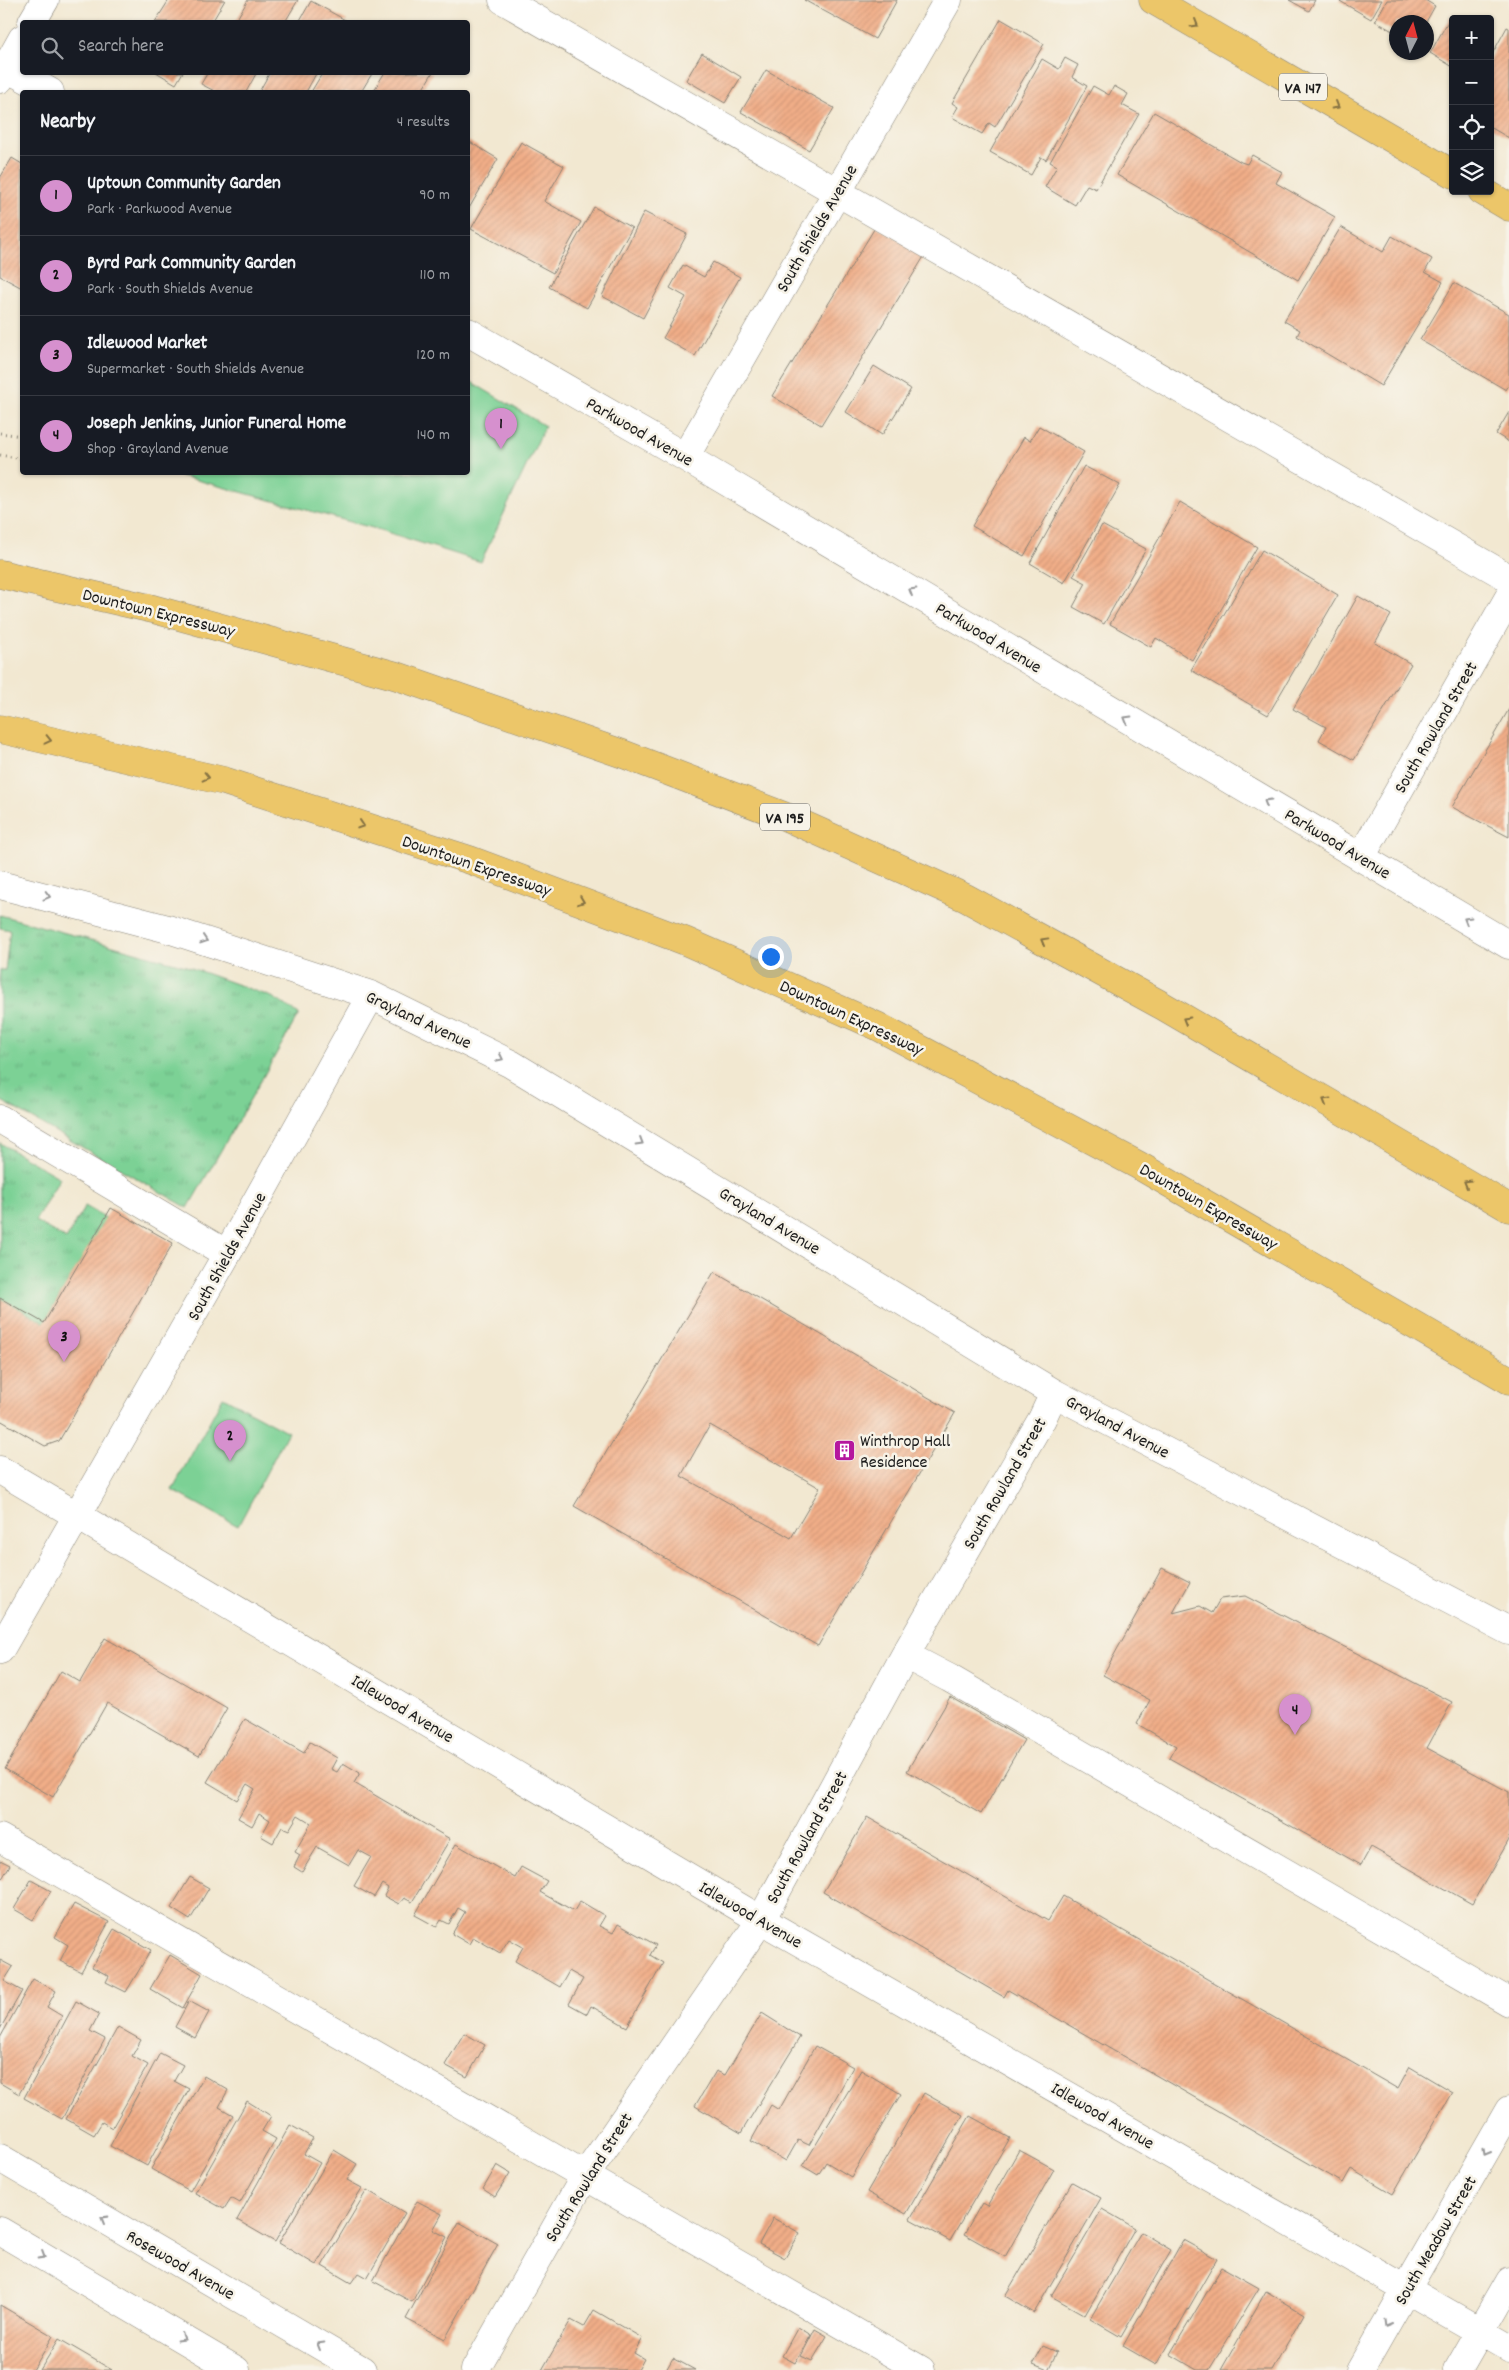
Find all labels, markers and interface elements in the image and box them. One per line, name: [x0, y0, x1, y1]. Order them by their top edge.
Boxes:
north arrow: [1389, 15, 1434, 60]
map controls: [1449, 15, 1494, 195]
button: +: [1449, 15, 1494, 60]
one-way arrow: [1190, 18, 1199, 28]
search box: [20, 20, 470, 75]
icon: search: [38, 34, 66, 62]
text: Search here: [78, 34, 164, 61]
button: −: [1449, 60, 1494, 105]
road number: VA 147: [1279, 74, 1327, 100]
one-way arrow: [1331, 100, 1340, 110]
button: locate: [1449, 105, 1494, 150]
text: Nearby: [40, 108, 95, 138]
text: 4 results: [397, 111, 450, 134]
button: layers: [1449, 150, 1494, 195]
street label: South Shields Avenue: [771, 161, 865, 298]
text: Uptown Community Garden: [87, 171, 281, 198]
text: 1: [54, 184, 58, 207]
text: 90 m: [419, 184, 450, 207]
text: Park · Parkwood Avenue: [87, 198, 232, 221]
text: Byrd Park Community Garden: [87, 251, 296, 278]
text: 2: [53, 264, 60, 287]
text: 110 m: [420, 264, 450, 287]
text: Park · South Shields Avenue: [87, 278, 253, 301]
text: Idlewood Market: [87, 331, 207, 358]
text: 3: [52, 344, 60, 367]
text: 120 m: [416, 344, 450, 367]
text: Supermarket · South Shields Avenue: [87, 358, 304, 381]
street label: Parkwood Avenue: [580, 392, 697, 474]
pin: 1: [485, 408, 517, 449]
text: Joseph Jenkins, Junior Funeral Home: [87, 411, 346, 438]
text: 4: [53, 424, 59, 447]
text: 140 m: [416, 424, 450, 447]
text: Shop · Grayland Avenue: [87, 438, 229, 461]
street label: Downtown Expressway: [80, 583, 238, 646]
one-way arrow: [909, 588, 918, 598]
street label: Parkwood Avenue: [930, 597, 1046, 681]
street label: South Rowland Street: [1389, 657, 1485, 799]
one-way arrow: [1124, 715, 1133, 725]
one-way arrow: [43, 734, 52, 745]
one-way arrow: [201, 771, 210, 782]
one-way arrow: [1264, 798, 1273, 808]
street label: Parkwood Avenue: [1279, 803, 1395, 887]
road number: VA 195: [760, 804, 810, 830]
one-way arrow: [356, 819, 365, 829]
street label: Downtown Expressway: [398, 830, 555, 905]
one-way arrow: [43, 890, 51, 900]
one-way arrow: [576, 895, 584, 905]
one-way arrow: [1464, 917, 1473, 927]
one-way arrow: [199, 935, 207, 945]
one-way arrow: [1040, 937, 1049, 947]
your location: [758, 944, 784, 970]
street label: Downtown Expressway: [775, 975, 928, 1064]
street label: Grayland Avenue: [361, 986, 475, 1057]
one-way arrow: [1182, 1016, 1191, 1026]
one-way arrow: [495, 1052, 504, 1063]
one-way arrow: [1323, 1098, 1332, 1108]
one-way arrow: [634, 1135, 643, 1145]
street label: Downtown Expressway: [1134, 1158, 1282, 1258]
one-way arrow: [1463, 1179, 1472, 1189]
street label: Grayland Avenue: [713, 1182, 824, 1262]
street label: South Shields Avenue: [182, 1188, 274, 1326]
pin: 3: [48, 1321, 80, 1362]
street label: Grayland Avenue: [1060, 1390, 1173, 1466]
street label: South Rowland Street: [958, 1413, 1054, 1555]
pin: 2: [214, 1420, 246, 1461]
place label: Winthrop Hall Residence: [860, 1430, 951, 1476]
building icon: Winthrop Hall Residence: [832, 1438, 856, 1462]
street label: Idlewood Avenue: [346, 1670, 458, 1751]
pin: 4: [1279, 1694, 1311, 1735]
street label: South Rowland Street: [761, 1767, 855, 1909]
street label: Idlewood Avenue: [693, 1876, 806, 1956]
street label: Idlewood Avenue: [1045, 2077, 1158, 2157]
street label: South Rowland Street: [540, 2108, 640, 2248]
one-way arrow: [1481, 2147, 1491, 2156]
street label: South Meadow Street: [1390, 2172, 1485, 2311]
one-way arrow: [101, 2215, 110, 2225]
street label: Rosewood Avenue: [121, 2225, 239, 2307]
one-way arrow: [37, 2249, 46, 2259]
one-way arrow: [1383, 2319, 1393, 2328]
one-way arrow: [177, 2332, 186, 2342]
one-way arrow: [316, 2342, 325, 2352]

